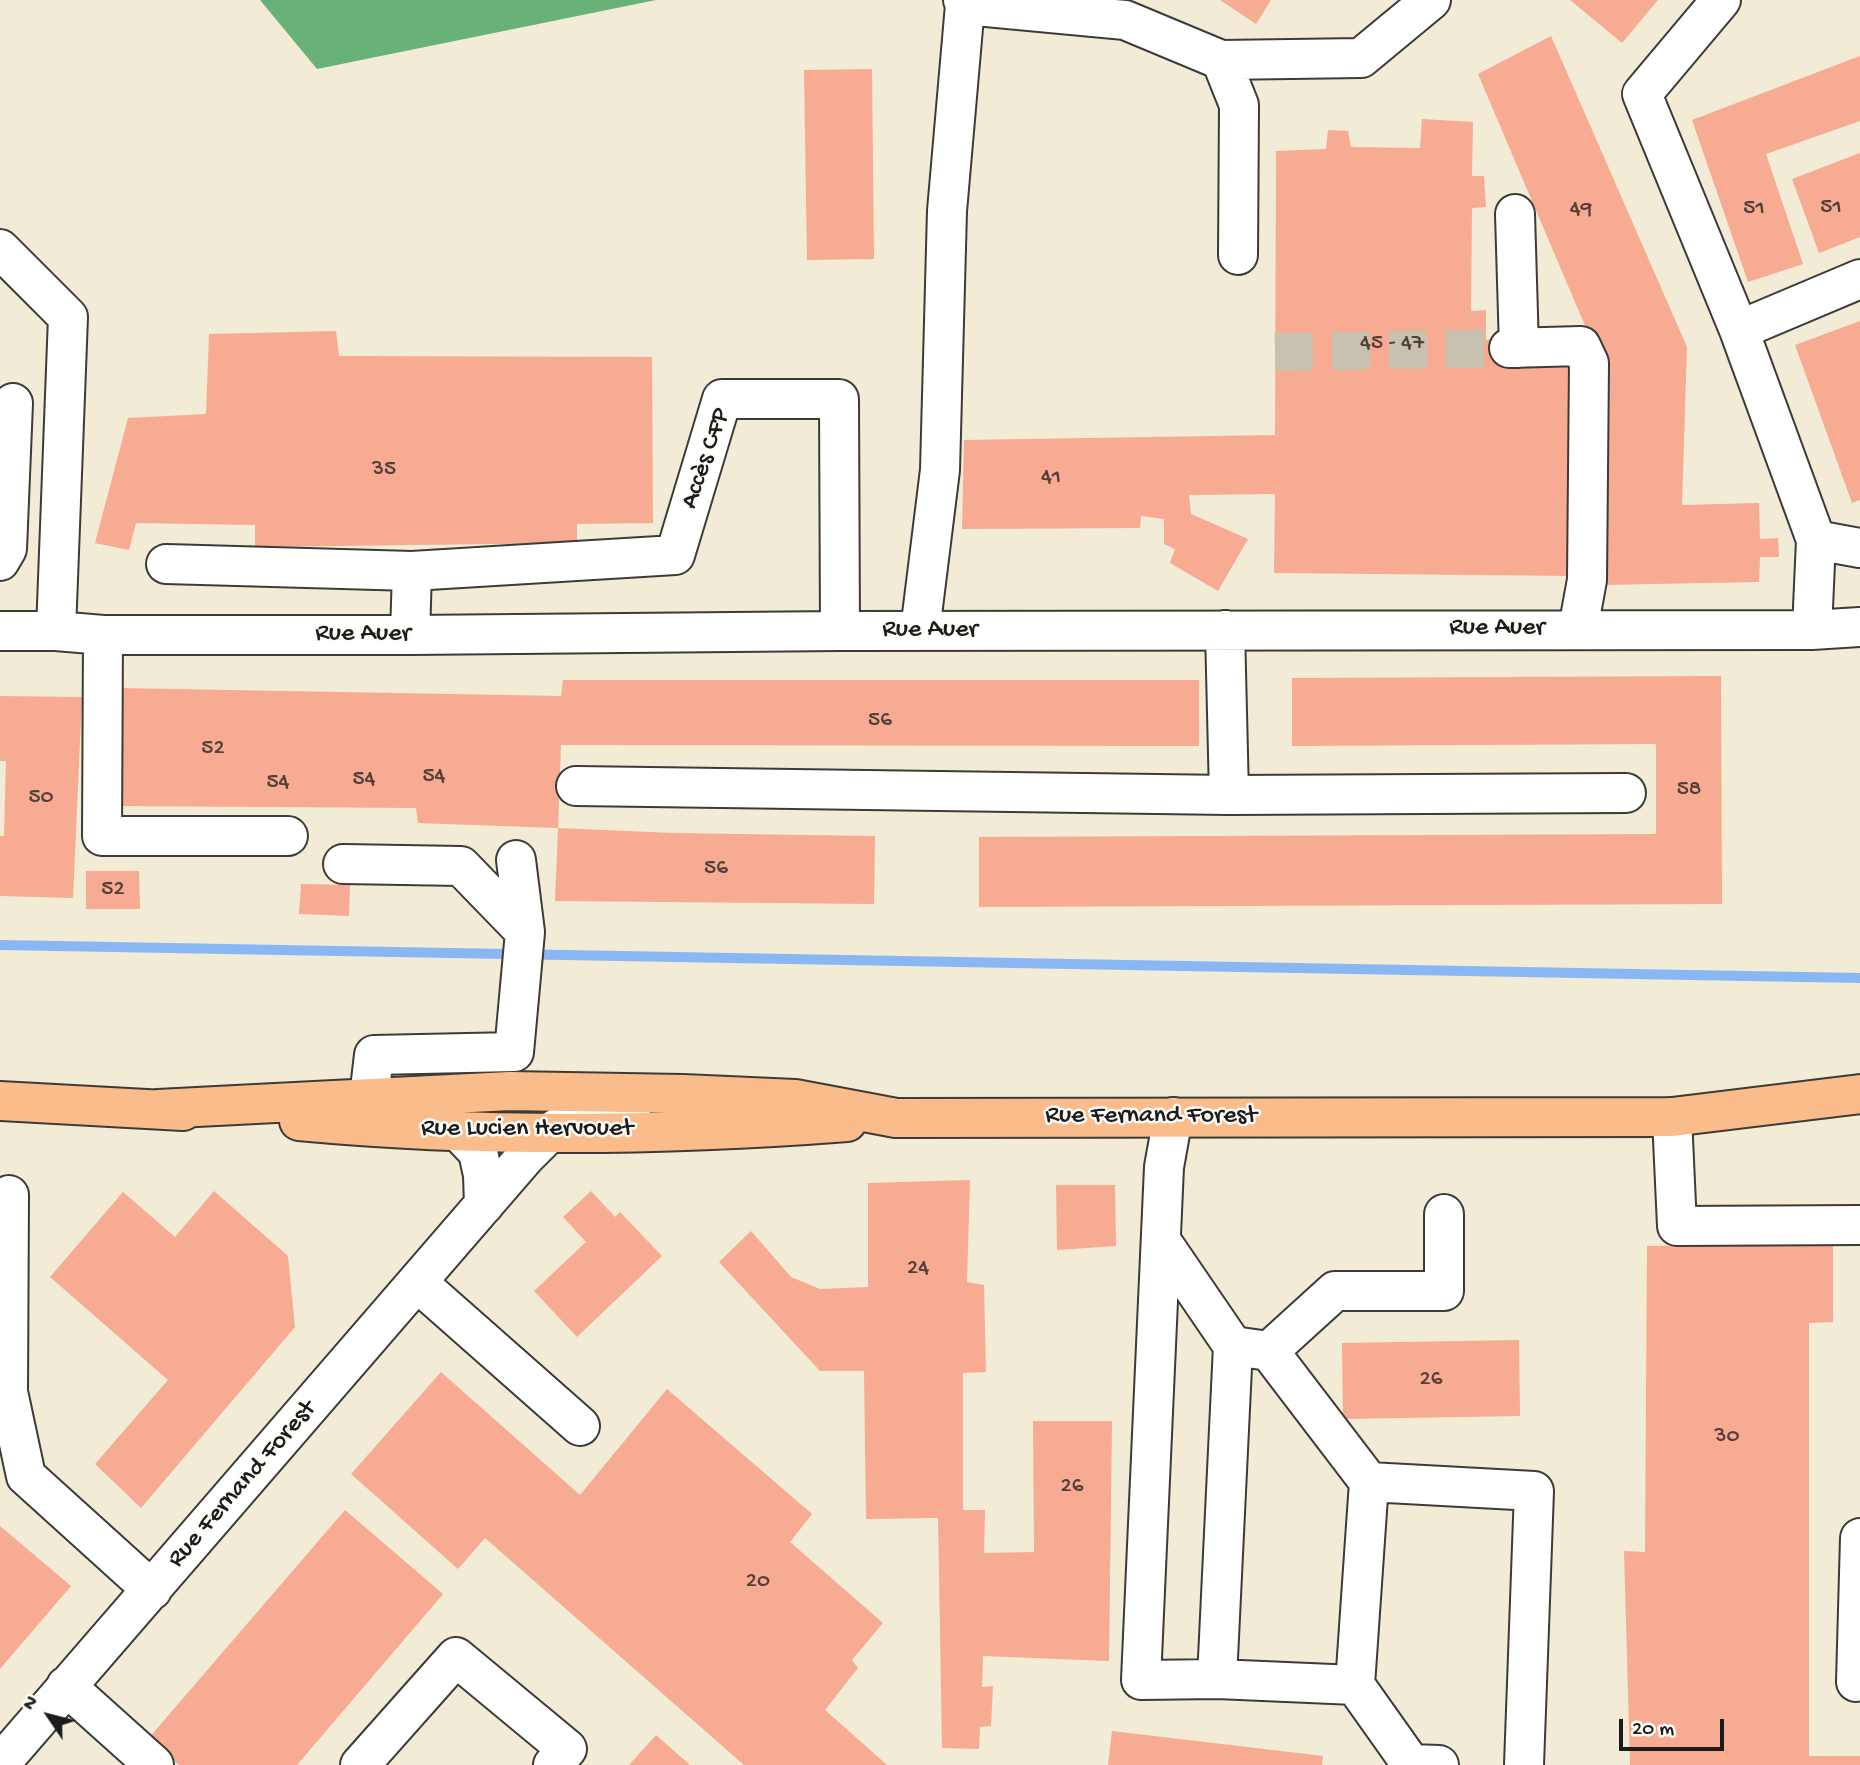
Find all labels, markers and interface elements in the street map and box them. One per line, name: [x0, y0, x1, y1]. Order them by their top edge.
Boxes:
house number: 51: [1820, 194, 1842, 222]
house number: 51: [1743, 195, 1765, 223]
house number: 49: [1570, 196, 1592, 224]
house number: 45 - 47: [1360, 330, 1424, 358]
street label: Accès CFP: [675, 405, 739, 513]
house number: 35: [372, 456, 396, 484]
house number: 41: [1041, 464, 1061, 492]
street label: Rue Auer: [1449, 613, 1545, 645]
street label: Rue Auer: [882, 615, 978, 647]
street label: Rue Auer: [315, 619, 411, 651]
house number: 56: [868, 707, 892, 735]
house number: 52: [201, 735, 225, 763]
house number: 54: [423, 763, 445, 791]
house number: 54: [353, 766, 375, 794]
house number: 54: [267, 769, 289, 797]
house number: 58: [1677, 776, 1701, 804]
house number: 50: [28, 784, 54, 812]
house number: 56: [704, 855, 728, 883]
house number: 52: [101, 876, 125, 904]
street label: Rue Fernand Forest: [1045, 1101, 1257, 1133]
street label: Rue Lucien Hervouet: [421, 1114, 633, 1146]
house number: 24: [907, 1255, 929, 1283]
house number: 26: [1420, 1366, 1442, 1394]
street label: Rue Fernand Forest: [162, 1395, 324, 1575]
house number: 30: [1715, 1423, 1739, 1451]
house number: 26: [1061, 1473, 1083, 1501]
house number: 20: [746, 1568, 770, 1596]
north arrow: [14, 1681, 84, 1751]
text: N: [18, 1692, 44, 1715]
scale bar: [1622, 1706, 1727, 1750]
text: 20 m: [1632, 1718, 1674, 1743]

